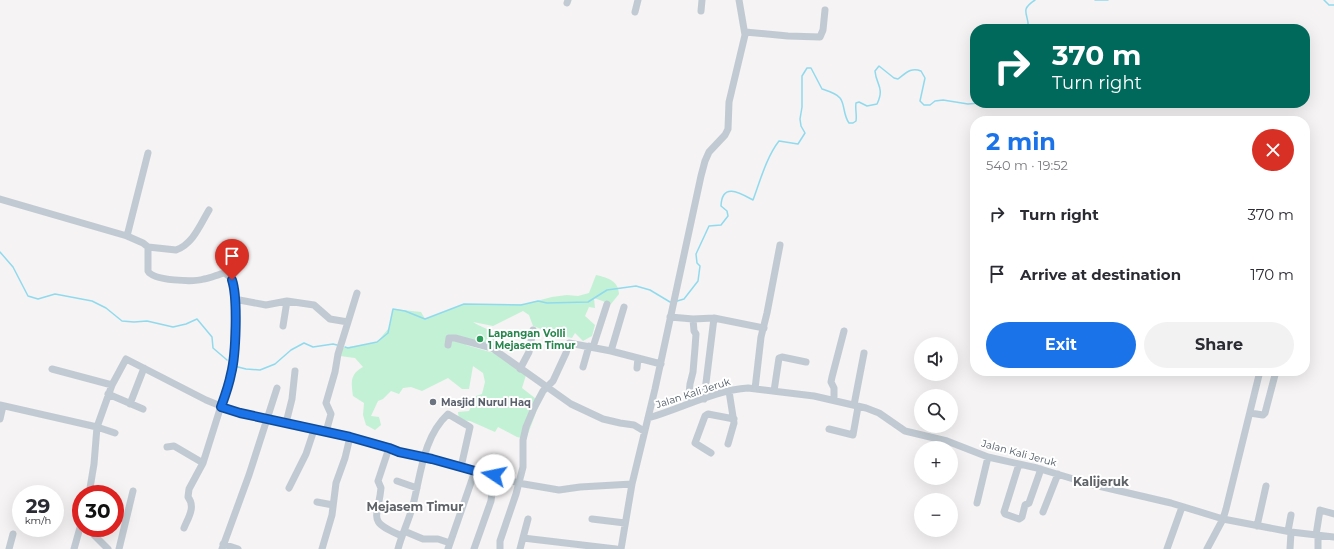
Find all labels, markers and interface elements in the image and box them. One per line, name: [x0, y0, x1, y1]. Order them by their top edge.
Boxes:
text: 370 m: [1052, 38, 1141, 72]
icon: right: [986, 40, 1038, 92]
text: Turn right: [1052, 72, 1142, 94]
text: 2 min: [986, 127, 1056, 156]
button: close: [1252, 129, 1294, 171]
text: 540 m · 19:52: [986, 157, 1068, 173]
icon: right: [986, 203, 1008, 225]
text: Turn right: [1020, 205, 1099, 224]
text: 370 m: [1247, 205, 1294, 224]
pin: [215, 239, 249, 280]
icon: arrive: [221, 245, 243, 267]
icon: arrive: [986, 263, 1008, 285]
text: Arrive at destination: [1020, 265, 1181, 284]
text: 170 m: [1250, 265, 1294, 284]
button: Exit: [986, 322, 1136, 368]
button: Share: [1144, 322, 1294, 368]
place label: Lapangan Volli 1 Mejasem Timur: [488, 327, 576, 352]
marker: Lapangan Volli 1 Mejasem Timur: [475, 334, 485, 344]
map controls: [914, 337, 958, 537]
button: sound: [914, 337, 958, 381]
street label: Jalan Kali Jeruk: [653, 375, 732, 411]
button: search: [914, 389, 958, 433]
place label: Masjid Nurul Haq: [441, 396, 531, 409]
marker: Masjid Nurul Haq: [428, 397, 438, 407]
street label: Jalan Kali Jeruk: [979, 436, 1058, 469]
button: +: [914, 441, 958, 485]
position arrow: [473, 454, 515, 496]
district label: Kalijeruk: [1073, 474, 1129, 489]
speed limit sign: 30: [72, 485, 124, 537]
button: −: [914, 493, 958, 537]
text: 29: [26, 494, 50, 518]
district label: Mejasem Timur: [367, 499, 464, 514]
text: km/h: [25, 514, 51, 527]

